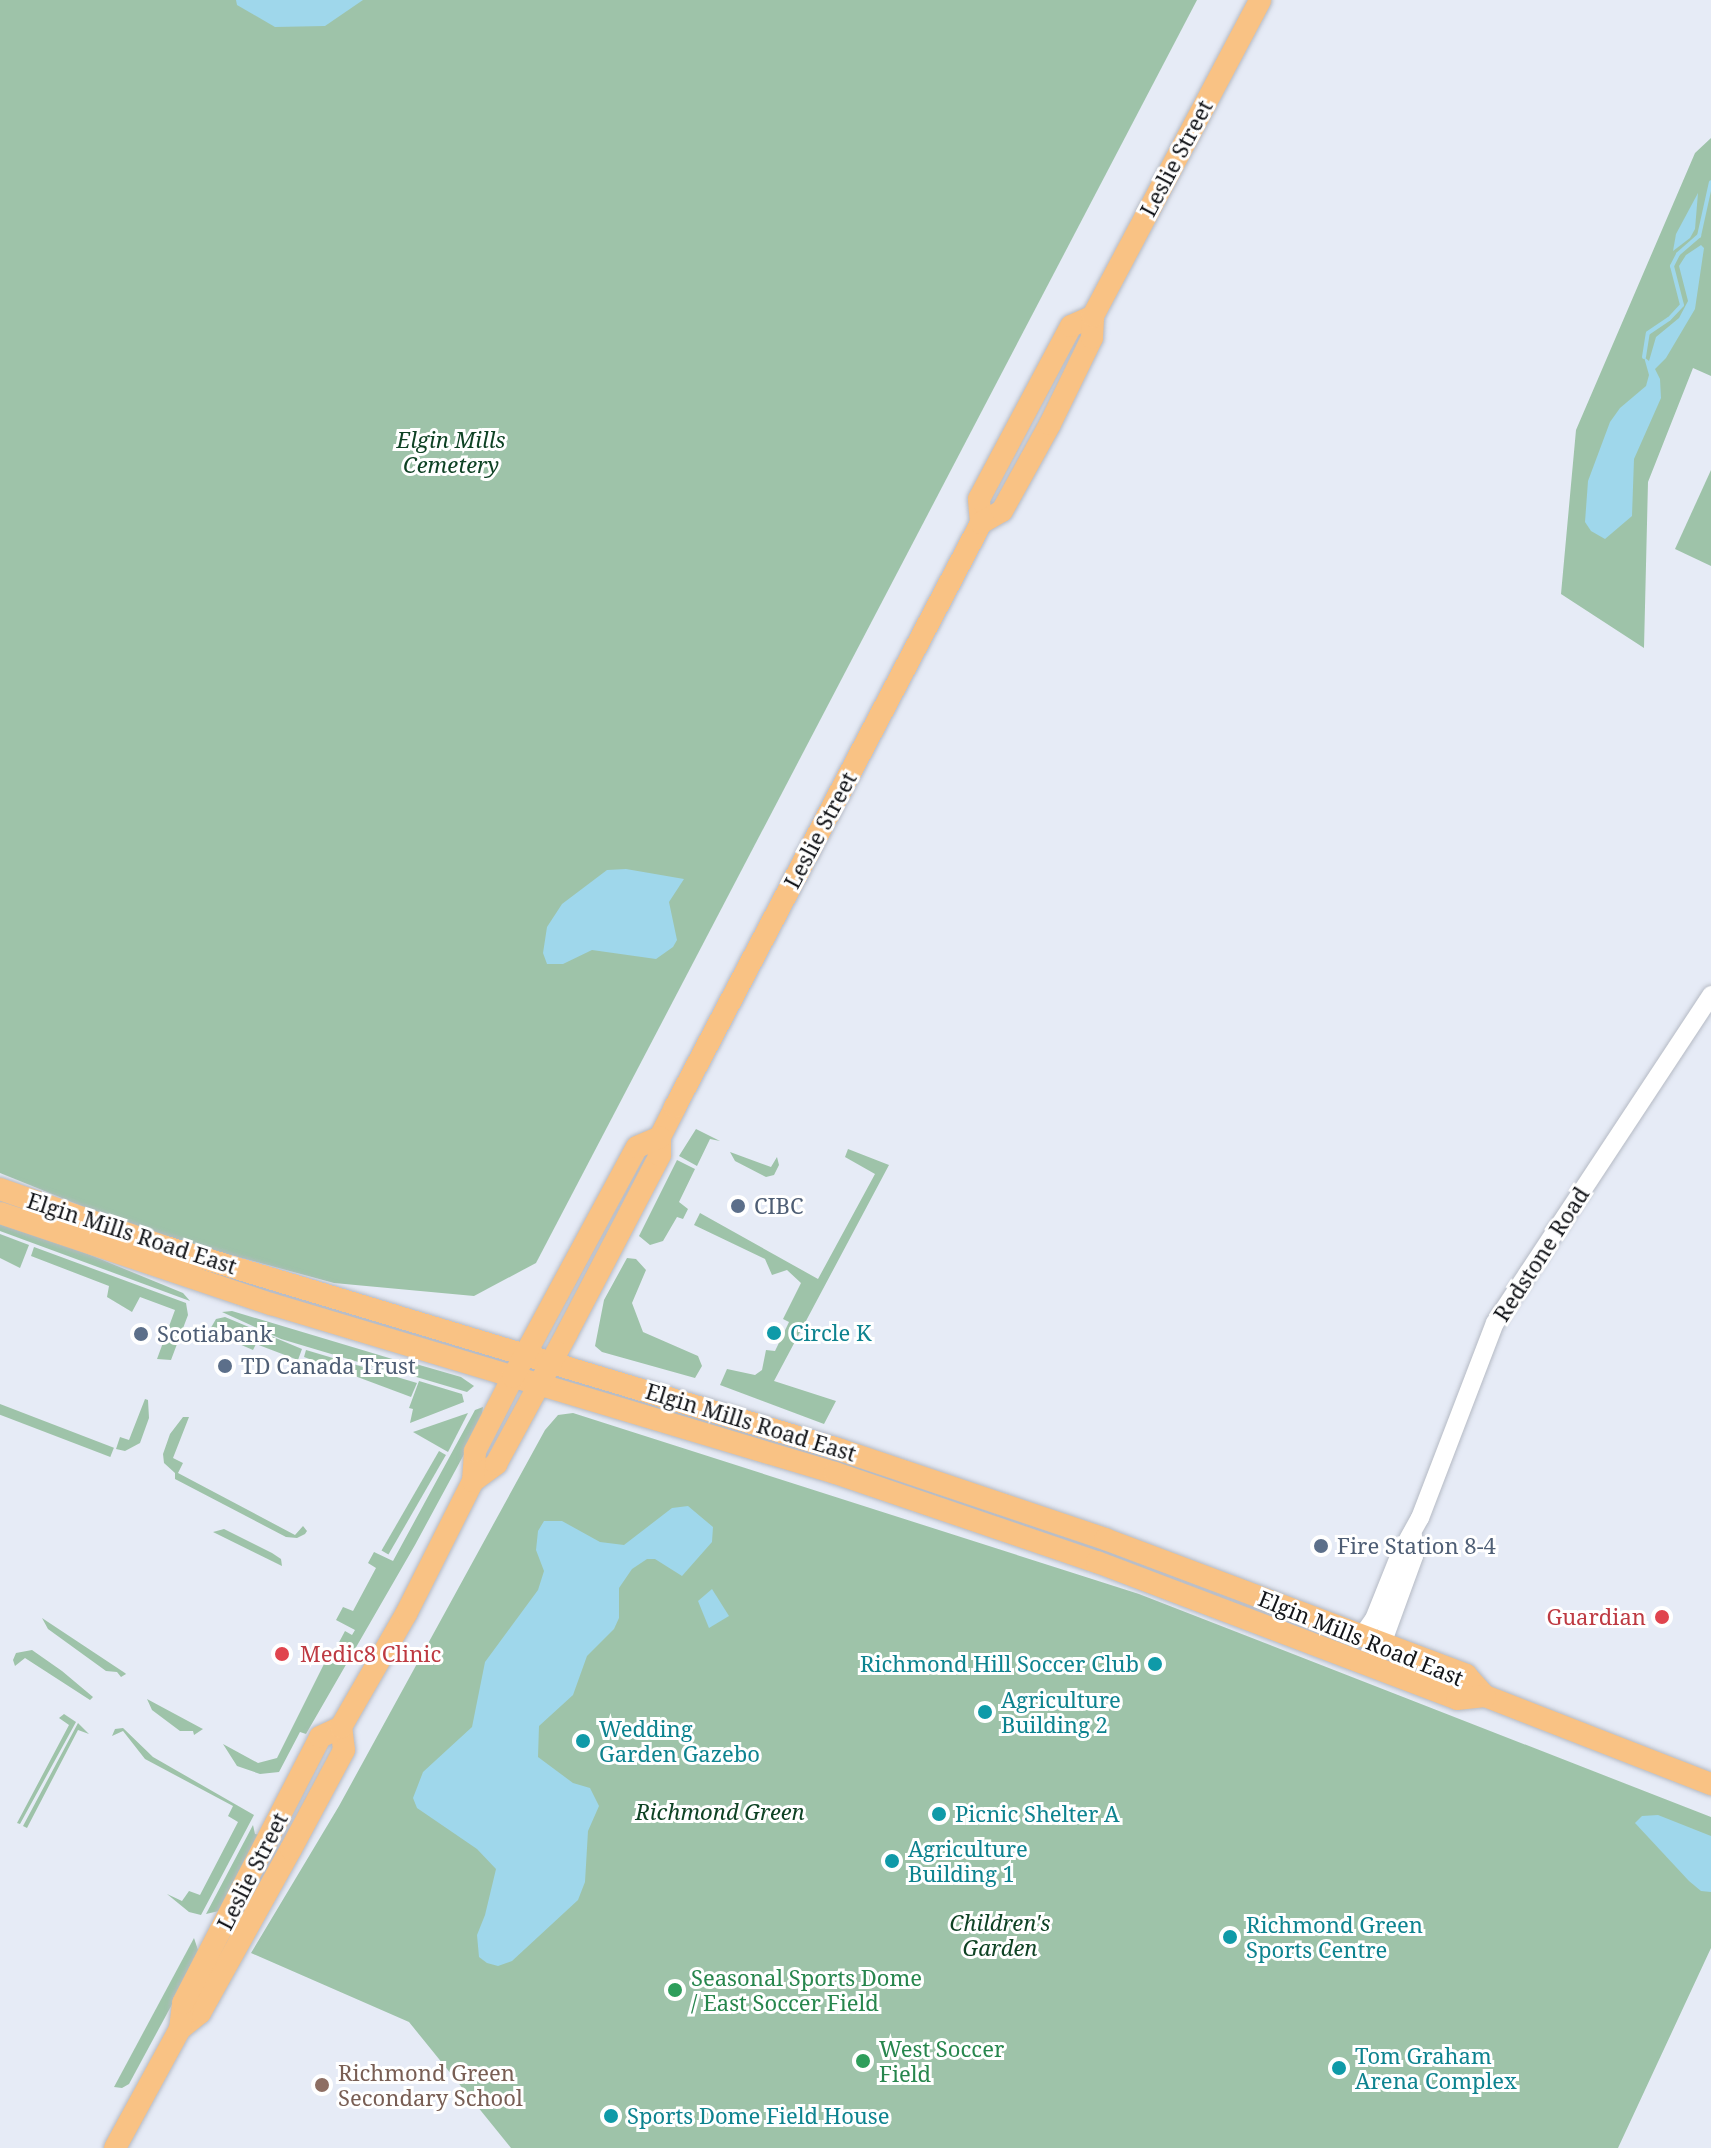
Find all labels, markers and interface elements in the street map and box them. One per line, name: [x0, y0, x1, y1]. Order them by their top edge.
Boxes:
street label: Leslie Street: [1134, 95, 1218, 221]
park label: Elgin Mills Cemetery: [396, 426, 506, 478]
street label: Leslie Street: [778, 767, 862, 893]
street label: Redstone Road: [1488, 1182, 1594, 1326]
street label: Elgin Mills Road East: [24, 1187, 240, 1279]
place label: CIBC: [754, 1193, 803, 1219]
marker: CIBC: [729, 1197, 747, 1215]
place label: Circle K: [790, 1320, 871, 1346]
place label: Scotiabank: [157, 1321, 273, 1347]
marker: Circle K: [765, 1324, 783, 1342]
marker: Scotiabank: [132, 1325, 150, 1343]
place label: TD Canada Trust: [241, 1353, 416, 1379]
marker: TD Canada Trust: [216, 1357, 234, 1375]
street label: Elgin Mills Road East: [643, 1377, 859, 1467]
place label: Fire Station 8-4: [1337, 1533, 1496, 1559]
marker: Fire Station 8-4: [1312, 1537, 1330, 1555]
street label: Elgin Mills Road East: [1255, 1585, 1467, 1691]
place label: Guardian: [1546, 1604, 1646, 1630]
marker: Guardian: [1653, 1608, 1671, 1626]
place label: Medic8 Clinic: [300, 1641, 441, 1667]
marker: Medic8 Clinic: [271, 1643, 293, 1665]
place label: Richmond Hill Soccer Club: [860, 1651, 1139, 1677]
marker: Richmond Hill Soccer Club: [1146, 1655, 1164, 1673]
place label: Agriculture Building 2: [1001, 1686, 1121, 1738]
marker: Agriculture Building 2: [976, 1703, 994, 1721]
place label: Wedding Garden Gazebo: [599, 1715, 760, 1766]
marker: Wedding Garden Gazebo: [574, 1732, 592, 1750]
park label: Richmond Green: [635, 1799, 805, 1825]
place label: Picnic Shelter A: [955, 1801, 1120, 1827]
marker: Picnic Shelter A: [930, 1805, 948, 1823]
street label: Leslie Street: [211, 1808, 293, 1934]
place label: Agriculture Building 1: [908, 1835, 1028, 1886]
marker: Agriculture Building 1: [883, 1852, 901, 1870]
park label: Children's Garden: [949, 1909, 1051, 1960]
place label: Richmond Green Sports Centre: [1246, 1911, 1423, 1962]
marker: Richmond Green Sports Centre: [1221, 1928, 1239, 1946]
place label: Seasonal Sports Dome / East Soccer Field: [691, 1964, 922, 2016]
marker: Seasonal Sports Dome / East Soccer Field: [666, 1981, 684, 1999]
place label: West Soccer Field: [879, 2035, 1004, 2086]
place label: Tom Graham Arena Complex: [1355, 2042, 1517, 2094]
marker: West Soccer Field: [854, 2052, 872, 2070]
place label: Richmond Green Secondary School: [338, 2059, 523, 2110]
marker: Tom Graham Arena Complex: [1330, 2059, 1348, 2077]
marker: Richmond Green Secondary School: [313, 2076, 331, 2094]
place label: Sports Dome Field House: [627, 2103, 890, 2129]
marker: Sports Dome Field House: [602, 2107, 620, 2125]

